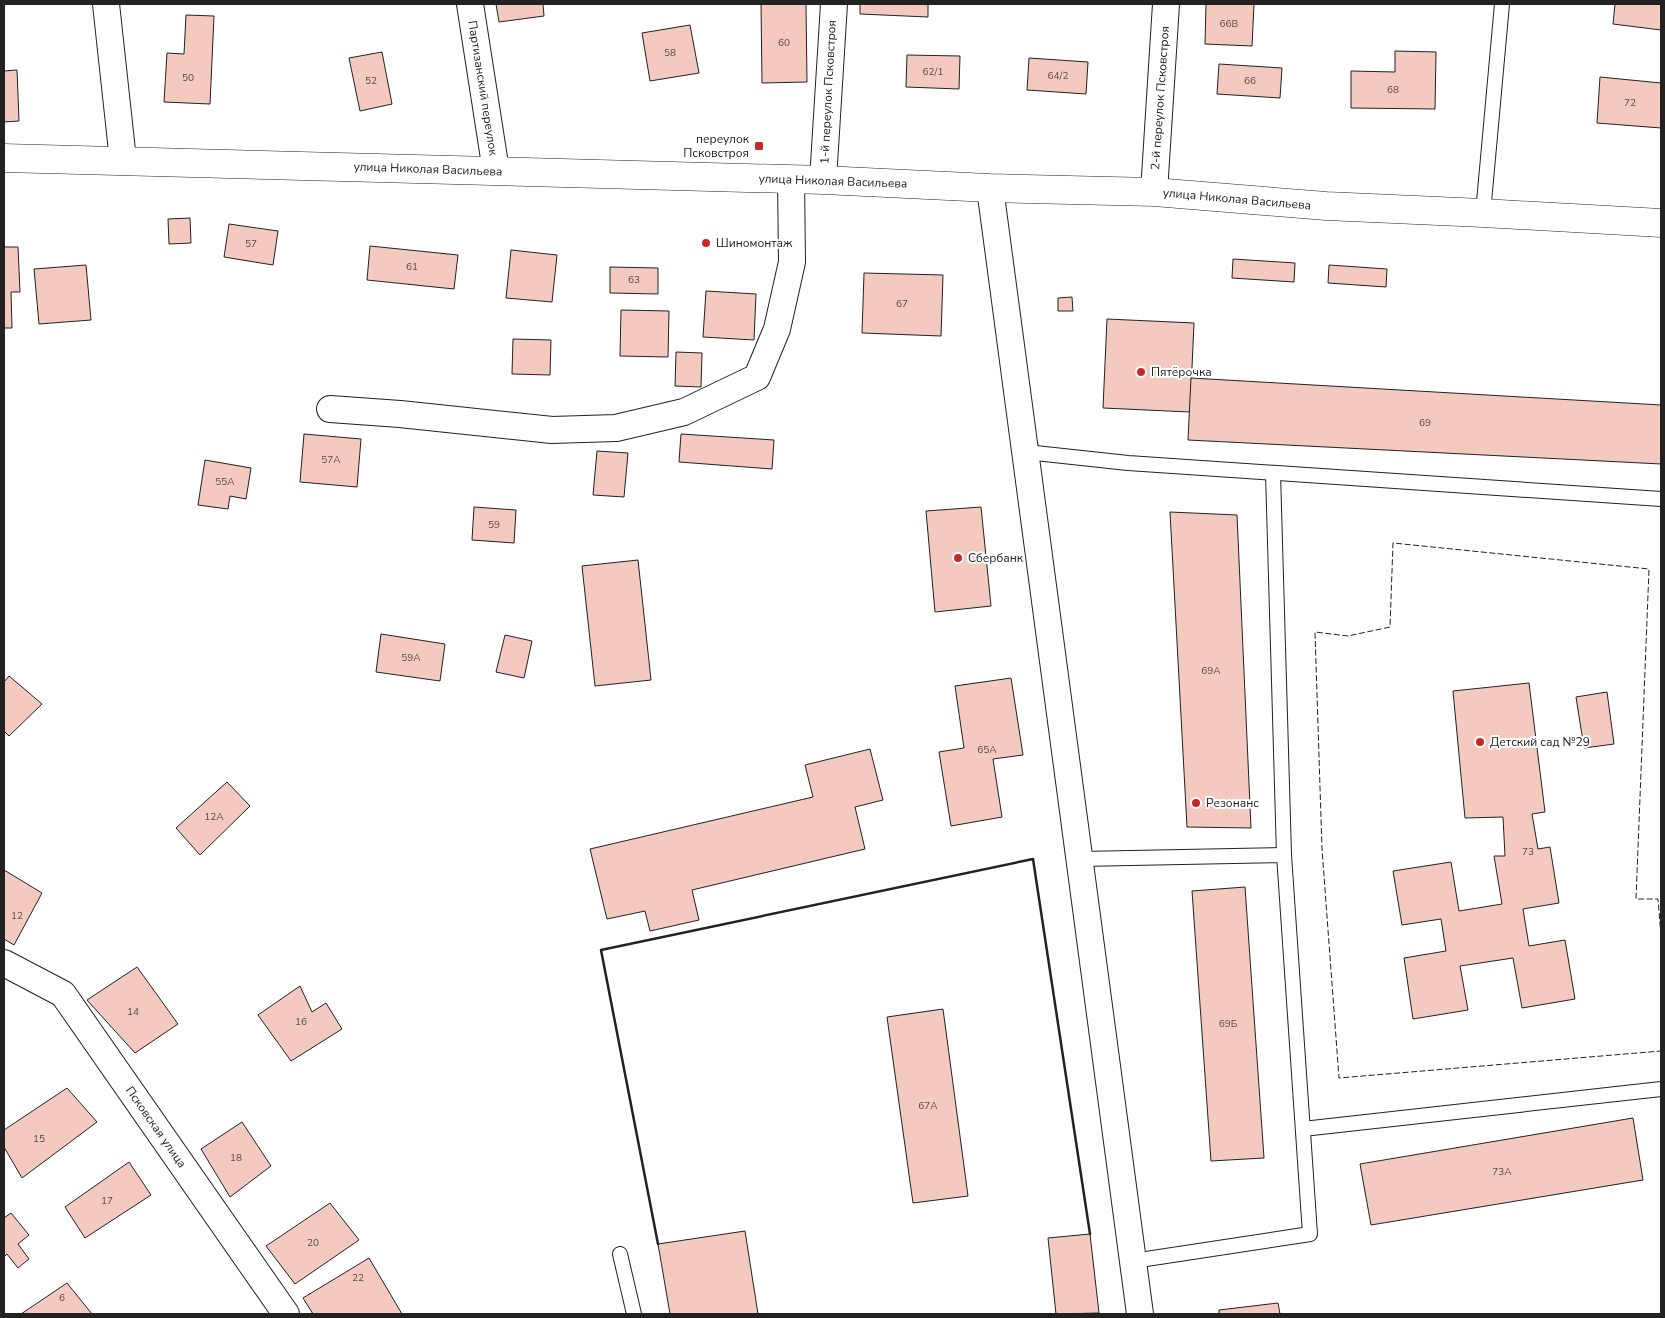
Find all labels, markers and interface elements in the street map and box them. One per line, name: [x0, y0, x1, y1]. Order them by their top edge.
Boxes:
house number: 66В: [1220, 17, 1239, 31]
street label: Партизанский переулок: [464, 19, 502, 157]
street label: 1-й переулок Псковстроя: [816, 20, 840, 164]
street label: 2-й переулок Псковстроя: [1147, 25, 1173, 171]
house number: 60: [778, 36, 790, 50]
house number: 58: [664, 46, 676, 60]
house number: 62/1: [923, 65, 943, 79]
house number: 64/2: [1048, 69, 1068, 83]
house number: 50: [182, 71, 194, 85]
house number: 52: [365, 74, 377, 88]
house number: 66: [1244, 74, 1256, 88]
house number: 68: [1387, 83, 1399, 97]
house number: 72: [1624, 96, 1636, 110]
place label: переулок Псковстроя: [683, 131, 750, 161]
marker: переулок Псковстроя: [753, 140, 765, 152]
street label: улица Николая Васильева: [353, 158, 503, 180]
street label: улица Николая Васильева: [758, 170, 908, 192]
street label: улица Николая Васильева: [1162, 185, 1312, 213]
place label: Шиномонтаж: [716, 235, 793, 251]
house number: 57: [245, 237, 257, 251]
marker: Шиномонтаж: [700, 237, 712, 249]
house number: 61: [406, 260, 418, 274]
house number: 63: [628, 273, 640, 287]
house number: 67: [896, 297, 908, 311]
place label: Пятёрочка: [1151, 364, 1212, 380]
marker: Пятёрочка: [1135, 366, 1147, 378]
house number: 69: [1419, 416, 1431, 430]
house number: 57А: [321, 453, 341, 467]
house number: 55А: [215, 475, 235, 489]
house number: 59: [488, 518, 500, 532]
place label: Сбербанк: [968, 550, 1024, 566]
marker: Сбербанк: [952, 552, 964, 564]
house number: 59А: [401, 651, 421, 665]
house number: 69А: [1201, 664, 1221, 678]
place label: Детский сад №29: [1490, 734, 1590, 750]
marker: Детский сад №29: [1474, 736, 1486, 748]
house number: 65А: [977, 743, 997, 757]
place label: Резонанс: [1206, 795, 1259, 811]
marker: Резонанс: [1190, 797, 1202, 809]
house number: 12А: [204, 810, 224, 824]
house number: 73: [1522, 845, 1534, 859]
house number: 12: [11, 909, 23, 923]
house number: 14: [127, 1005, 139, 1019]
house number: 16: [295, 1015, 307, 1029]
house number: 69Б: [1219, 1017, 1238, 1031]
street label: Псковская улица: [122, 1083, 190, 1171]
house number: 67А: [918, 1099, 938, 1113]
house number: 15: [33, 1132, 45, 1146]
house number: 18: [230, 1151, 242, 1165]
house number: 73А: [1492, 1165, 1512, 1179]
house number: 17: [101, 1194, 113, 1208]
house number: 20: [307, 1236, 319, 1250]
house number: 22: [352, 1271, 364, 1285]
house number: 6: [59, 1291, 65, 1305]

